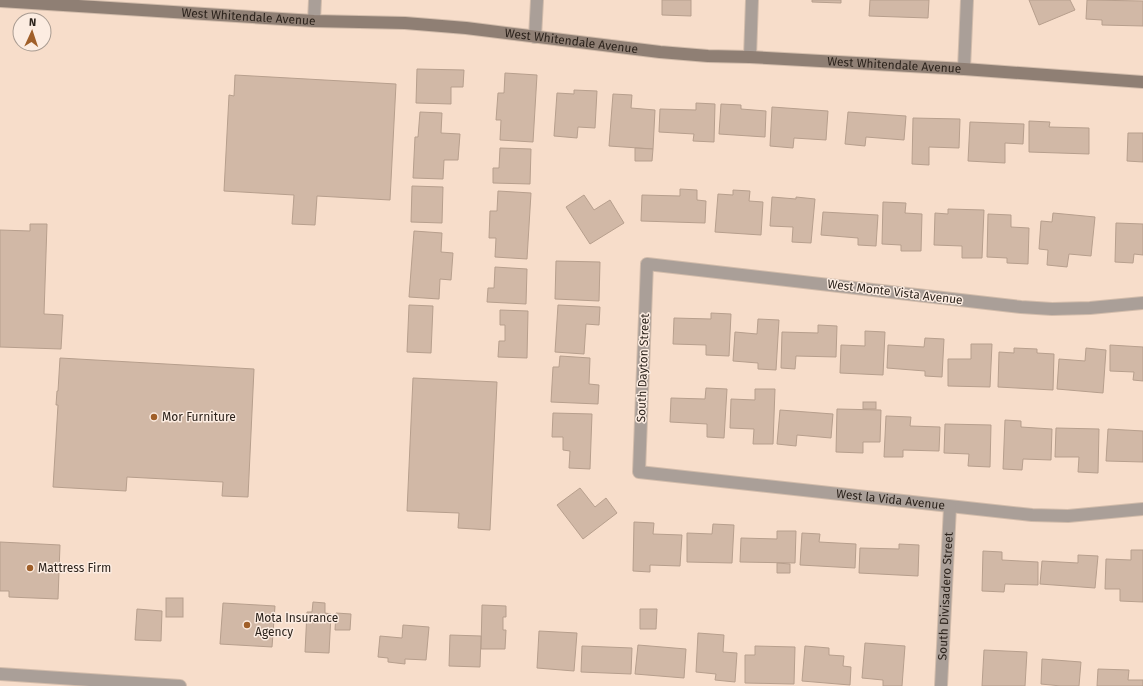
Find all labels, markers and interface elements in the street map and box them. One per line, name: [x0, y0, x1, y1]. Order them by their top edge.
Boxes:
street label: West Whitendale Avenue: [181, 6, 316, 28]
north arrow: [12, 12, 52, 52]
text: N: [29, 16, 36, 29]
street label: West Whitendale Avenue: [504, 26, 639, 56]
street label: West Whitendale Avenue: [827, 54, 962, 76]
street label: West Monte Vista Avenue: [827, 277, 963, 307]
street label: South Dayton Street: [634, 313, 652, 423]
place label: Mor Furniture: [162, 410, 236, 424]
marker: Mor Furniture: [149, 412, 159, 422]
street label: West la Vida Avenue: [835, 487, 946, 512]
street label: South Divisadero Street: [935, 531, 956, 661]
place label: Mattress Firm: [38, 561, 111, 575]
marker: Mattress Firm: [25, 563, 35, 573]
place label: Mota Insurance Agency: [255, 611, 338, 639]
marker: Mota Insurance Agency: [242, 620, 252, 630]

